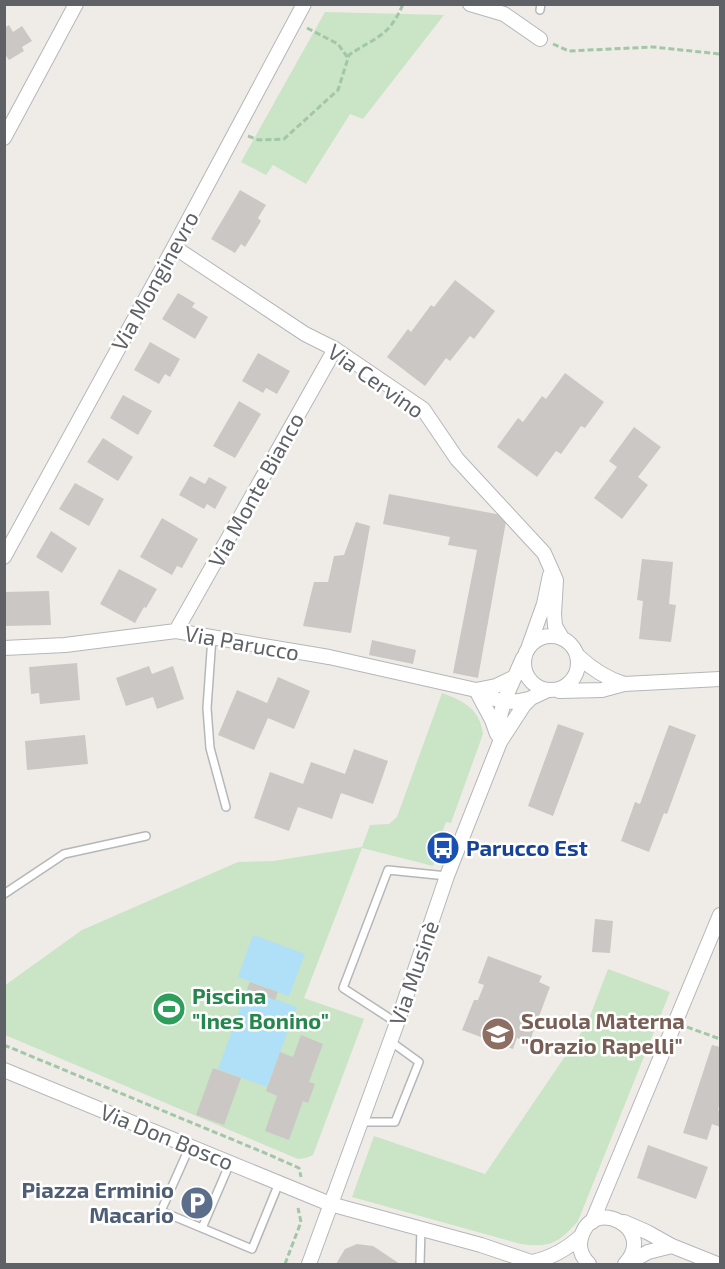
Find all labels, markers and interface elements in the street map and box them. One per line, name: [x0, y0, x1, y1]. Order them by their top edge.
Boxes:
street label: Via Monginevro: [105, 206, 203, 355]
street label: Via Cervino: [323, 338, 430, 423]
street label: Via Monte Bianco: [202, 408, 308, 571]
street label: Via Parucco: [183, 619, 301, 665]
bus stop icon: Parucco Est: [425, 830, 461, 866]
place label: Parucco Est: [466, 834, 588, 860]
street label: Via Musinè: [383, 917, 443, 1028]
place label: Piscina "Ines Bonino": [192, 982, 329, 1033]
sports icon: Piscina "Ines Bonino": [151, 991, 187, 1027]
place label: Scuola Materna "Orazio Rapelli": [521, 1007, 685, 1058]
school or university icon: Scuola Materna "Orazio Rapelli": [480, 1016, 516, 1052]
street label: Via Don Bosco: [97, 1098, 238, 1175]
place label: Piazza Erminio Macario: [22, 1176, 174, 1227]
parking icon: Piazza Erminio Macario: [179, 1185, 215, 1221]

